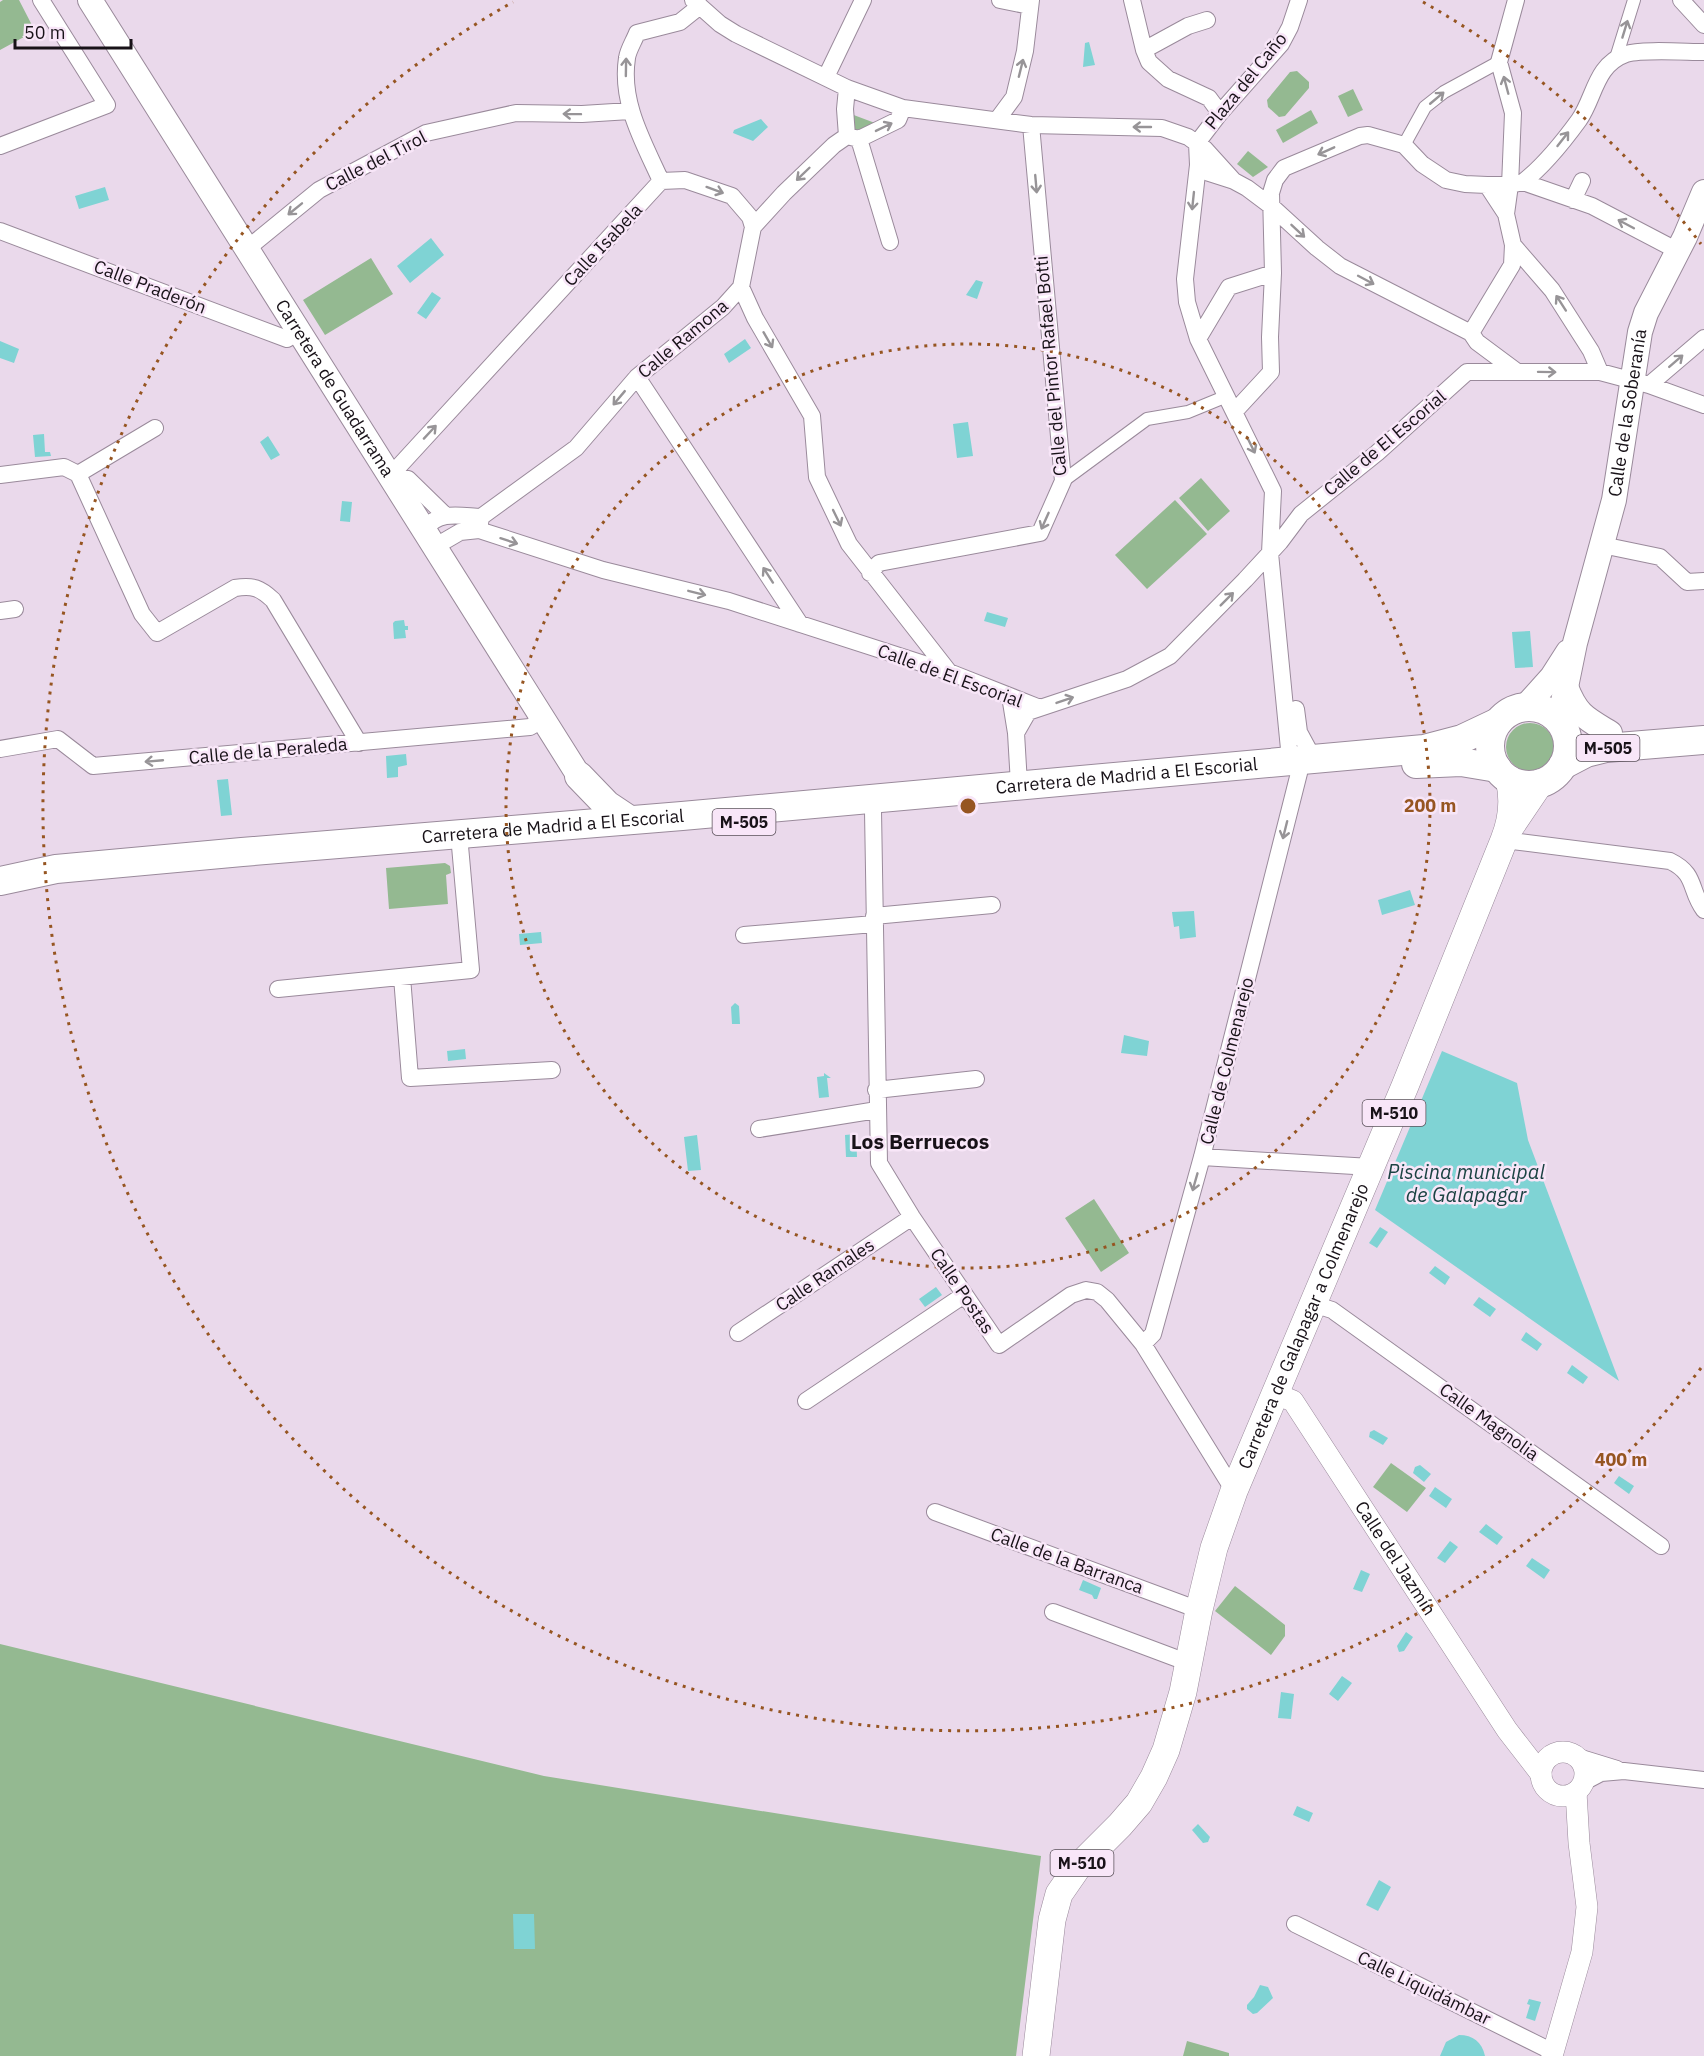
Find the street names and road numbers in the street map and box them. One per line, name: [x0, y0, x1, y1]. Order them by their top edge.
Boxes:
street label: Plaza del Caño: [1199, 28, 1292, 134]
street label: Calle del Tirol: [321, 125, 430, 196]
street label: Calle Isabela: [558, 198, 647, 291]
street label: Calle Praderón: [91, 255, 210, 319]
street label: Calle del Pintor Rafael Botti: [1029, 255, 1072, 477]
street label: Calle Ramona: [633, 294, 733, 383]
street label: Carretera de Guadarrama: [271, 295, 400, 481]
street label: Calle de la Soberanía: [1603, 327, 1651, 498]
street label: Calle de El Escorial: [1319, 385, 1451, 501]
street label: Calle de El Escorial: [874, 639, 1026, 712]
street label: Calle de la Peraleda: [188, 732, 349, 769]
road number: M-505: [1576, 735, 1640, 761]
street label: Carretera de Madrid a El Escorial: [995, 752, 1259, 799]
street label: Carretera de Madrid a El Escorial: [421, 804, 685, 848]
road number: M-505: [712, 809, 776, 835]
street label: Calle de Colmenarejo: [1195, 975, 1258, 1147]
road number: M-510: [1362, 1100, 1426, 1126]
street label: Carretera de Galapagar a Colmenarejo: [1233, 1180, 1374, 1472]
street label: Calle Ramales: [771, 1233, 879, 1316]
street label: Calle Postas: [925, 1243, 1000, 1338]
street label: Calle Magnolia: [1435, 1378, 1544, 1466]
street label: Calle del Jazmín: [1350, 1496, 1441, 1620]
street label: Calle de la Barranca: [988, 1522, 1147, 1599]
road number: M-510: [1050, 1850, 1114, 1876]
street label: Calle Liquidámbar: [1354, 1945, 1495, 2030]

